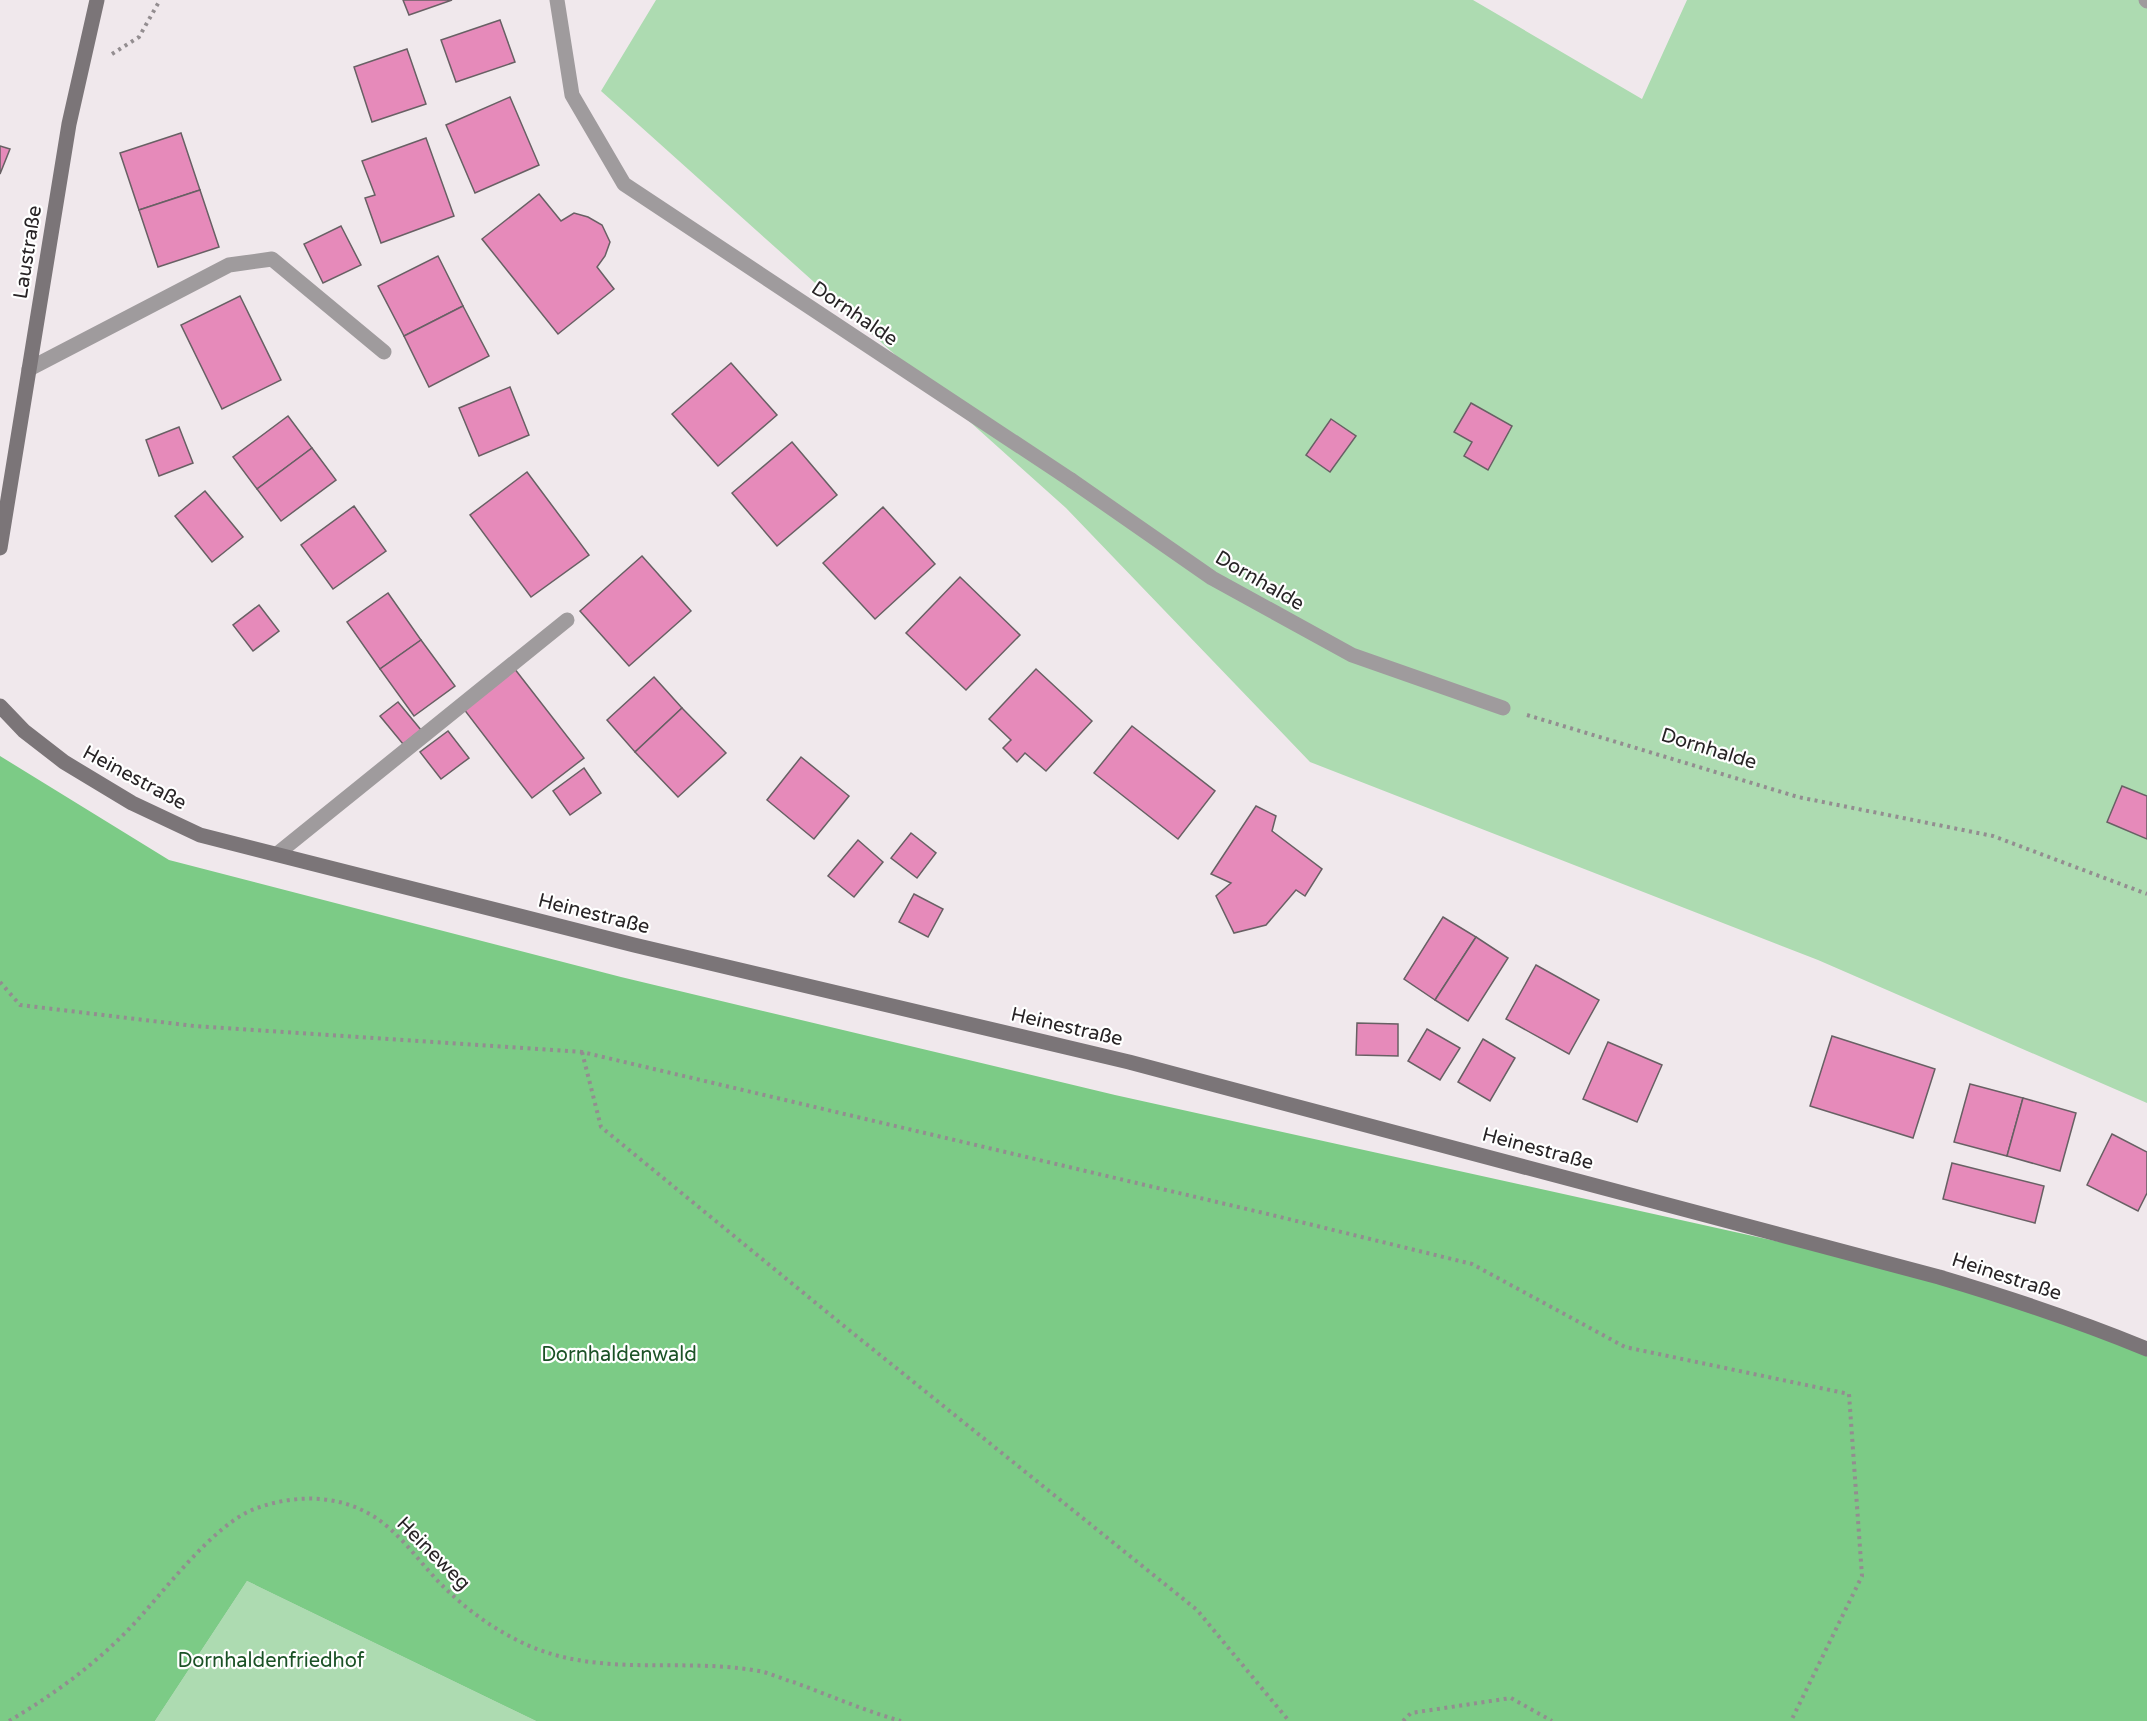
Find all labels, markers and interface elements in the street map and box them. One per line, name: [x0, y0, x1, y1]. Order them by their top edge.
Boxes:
street label: Laustraße: [9, 204, 47, 301]
street label: Dornhalde: [807, 276, 902, 351]
street label: Dornhalde: [1211, 546, 1308, 616]
street label: Dornhalde: [1658, 723, 1760, 775]
street label: Heinestraße: [78, 740, 191, 815]
street label: Heinestraße: [535, 889, 652, 939]
street label: Heinestraße: [1008, 1002, 1125, 1052]
street label: Heinestraße: [1479, 1123, 1596, 1175]
street label: Heinestraße: [1949, 1248, 2065, 1306]
park label: Dornhaldenwald: [541, 1343, 697, 1367]
street label: Heineweg: [392, 1512, 475, 1595]
park label: Dornhaldenfriedhof: [178, 1649, 365, 1673]

